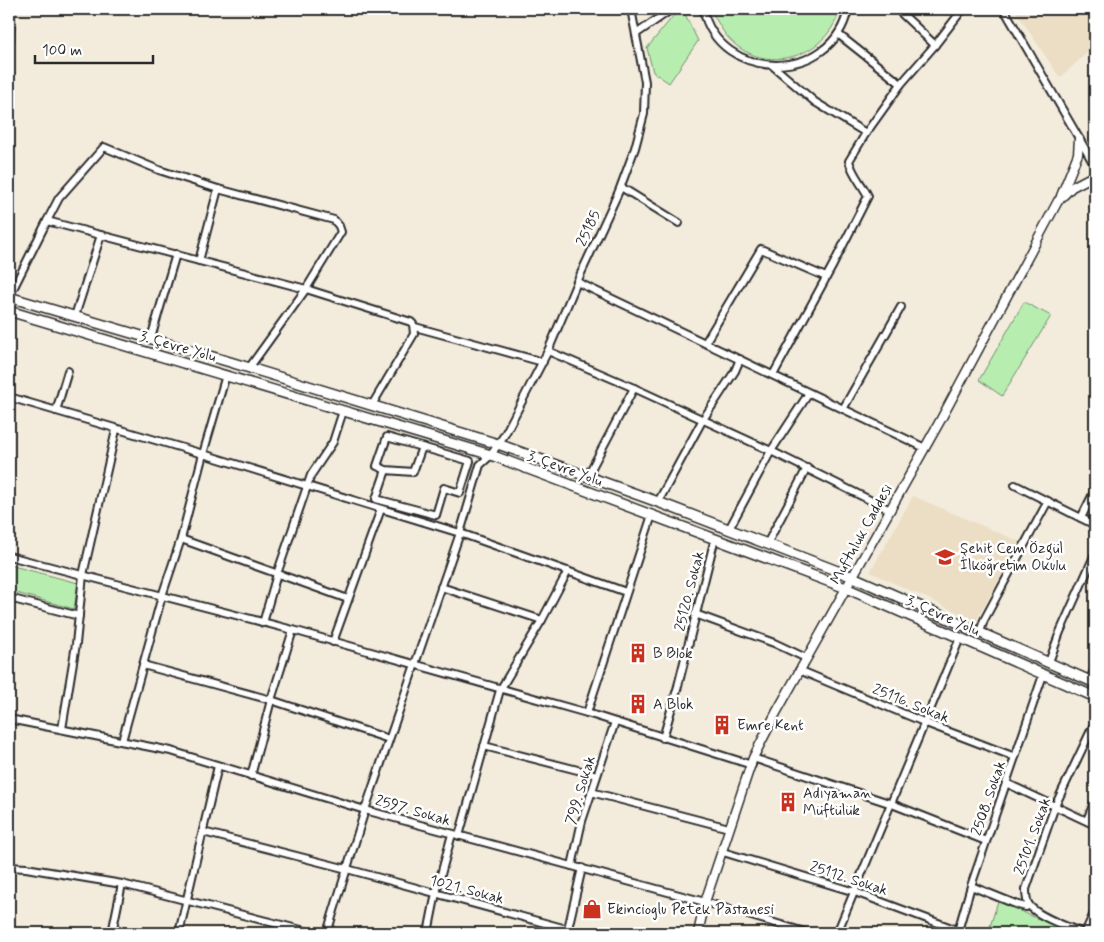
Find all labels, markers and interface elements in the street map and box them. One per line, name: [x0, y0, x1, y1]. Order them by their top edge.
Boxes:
scale bar: [35, 32, 152, 64]
text: 100 m: [42, 41, 82, 61]
street label: 25185: [572, 207, 606, 250]
street label: 3. Çevre Yolu: [137, 326, 219, 368]
street label: 3. Çevre Yolu: [524, 446, 605, 492]
street label: Muftuluk Caddesi: [826, 481, 898, 588]
place label: Şehit Cem Özgül İlköğretim Okulu: [960, 539, 1066, 576]
school or university icon: Şehit Cem Özgül İlköğretim Okulu: [934, 546, 956, 568]
street label: 25120. Sokak: [670, 549, 710, 634]
street label: 3. Çevre Yolu: [902, 591, 983, 641]
building icon: B Blok: [627, 642, 649, 664]
place label: B Blok: [653, 644, 693, 664]
street label: 25116. Sokak: [869, 679, 952, 728]
building icon: A Blok: [627, 693, 649, 715]
place label: A Blok: [653, 695, 694, 715]
building icon: Emre Kent: [711, 714, 733, 736]
place label: Emre Kent: [737, 716, 804, 736]
street label: 799. Sokak: [561, 753, 601, 827]
street label: 2508. Sokak: [967, 758, 1011, 838]
place label: Adıyaman Müftülük: [803, 784, 872, 821]
street label: 2597. Sokak: [373, 791, 453, 831]
building icon: Adıyaman Müftülük: [777, 791, 799, 813]
street label: 25101. Sokak: [1010, 795, 1056, 878]
street label: 25112. Sokak: [807, 857, 890, 901]
street label: 1021. Sokak: [427, 870, 506, 909]
shop icon: Ekincioglu Petek Pastanesi: [581, 898, 603, 920]
place label: Ekincioglu Petek Pastanesi: [607, 900, 774, 920]

